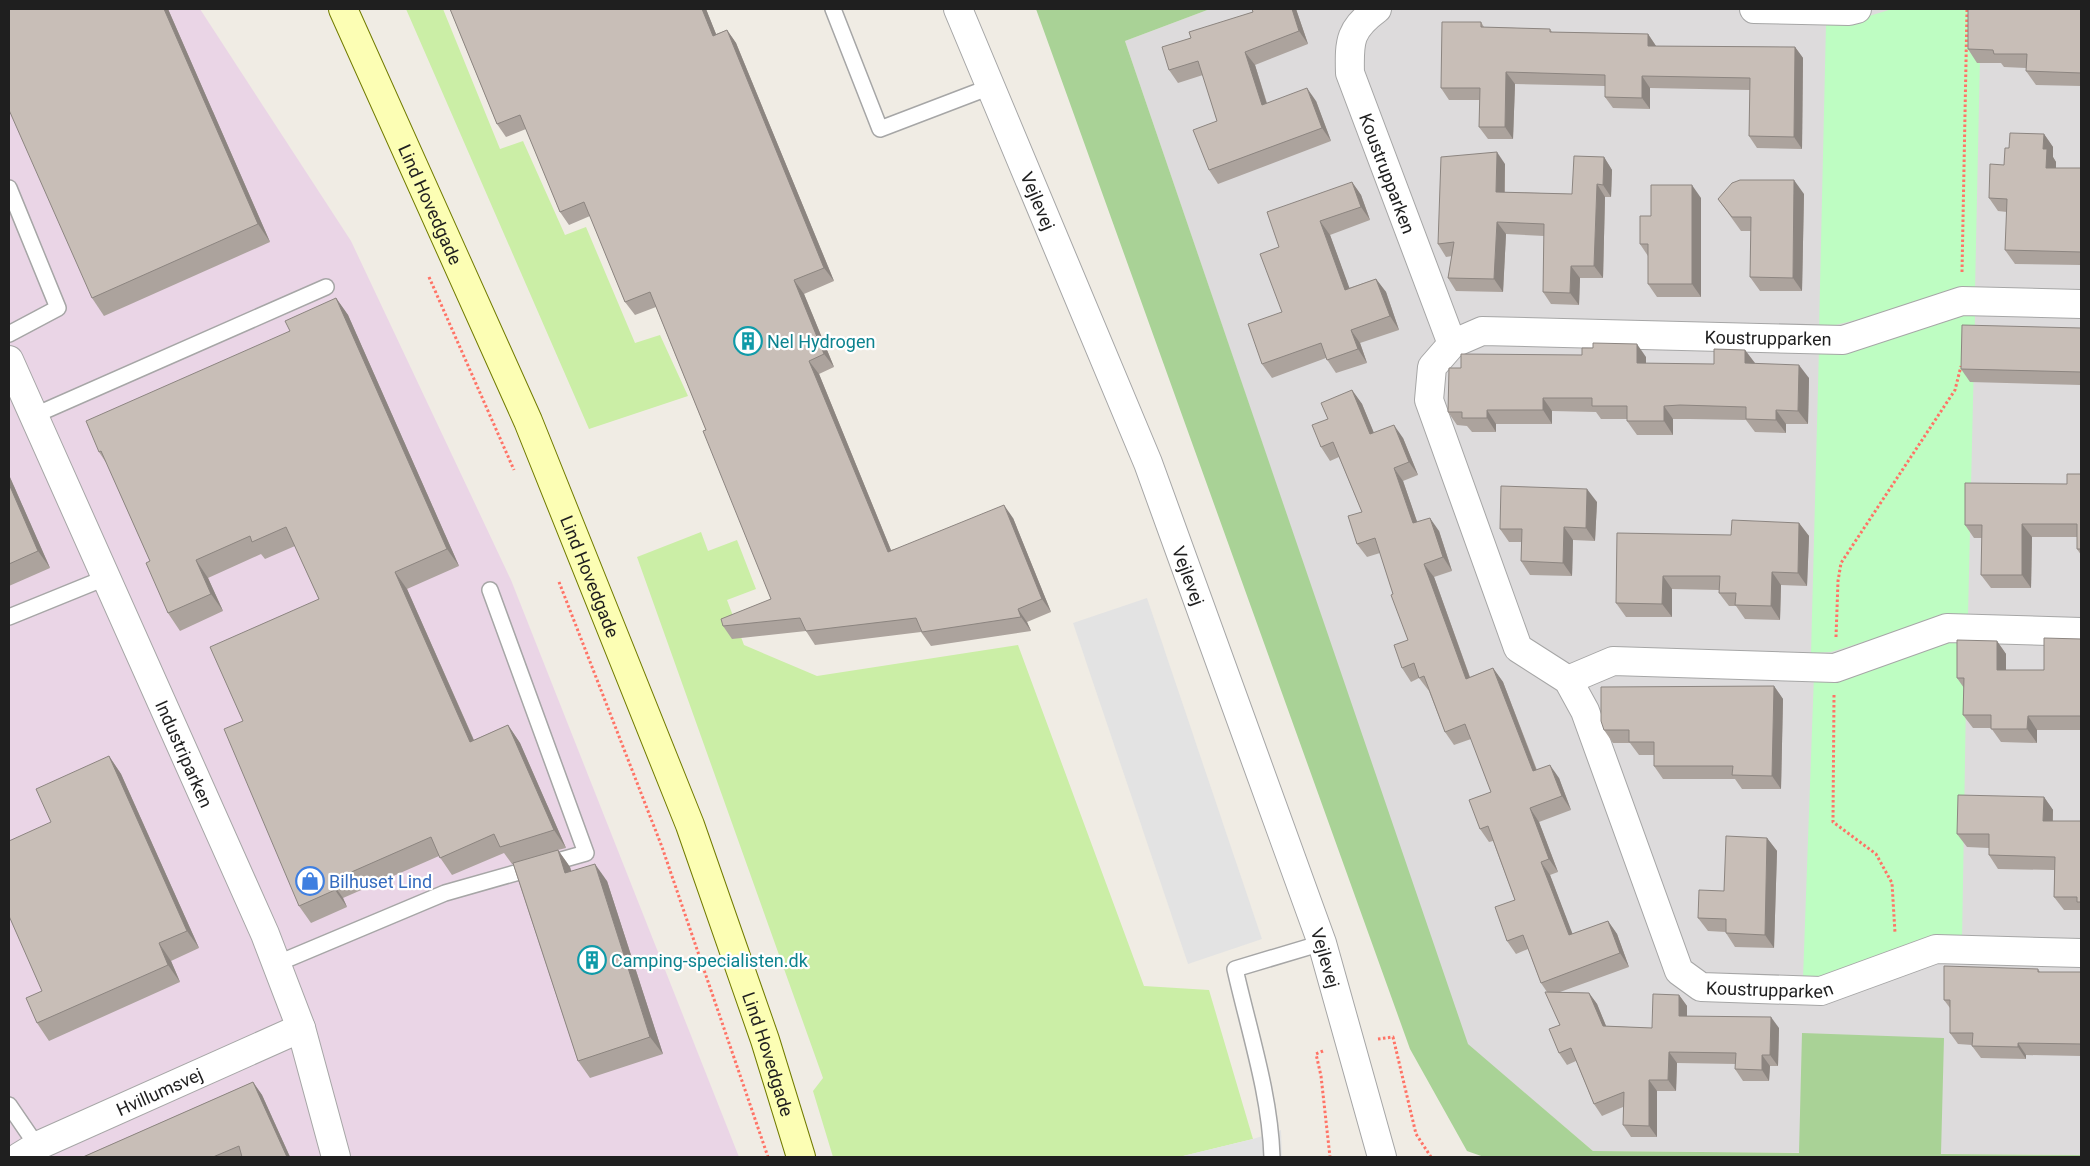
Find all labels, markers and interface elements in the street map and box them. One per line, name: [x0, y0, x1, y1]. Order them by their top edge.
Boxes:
street label: Koustrupparken: [1356, 110, 1420, 236]
street label: Lind Hovedgade: [395, 141, 467, 268]
street label: Vejlevej: [1017, 169, 1060, 233]
building icon: Nel Hydrogen: [733, 326, 763, 356]
street label: Koustrupparken: [1704, 326, 1832, 350]
place label: Nel Hydrogen: [767, 331, 875, 352]
street label: Lind Hovedgade: [556, 512, 624, 640]
street label: Vejlevej: [1169, 543, 1209, 608]
street label: Industriparken: [152, 697, 218, 810]
shop icon: Bilhuset Lind: [295, 866, 325, 896]
place label: Bilhuset Lind: [329, 871, 432, 892]
street label: Vejlevej: [1307, 925, 1345, 990]
building icon: Camping-specialisten.dk: [577, 945, 607, 975]
place label: Camping-specialisten.dk: [611, 950, 809, 971]
street label: Koustrupparken: [1706, 977, 1836, 1002]
street label: Lind Hovedgade: [738, 989, 798, 1119]
street label: Hvillumsvej: [113, 1063, 206, 1120]

